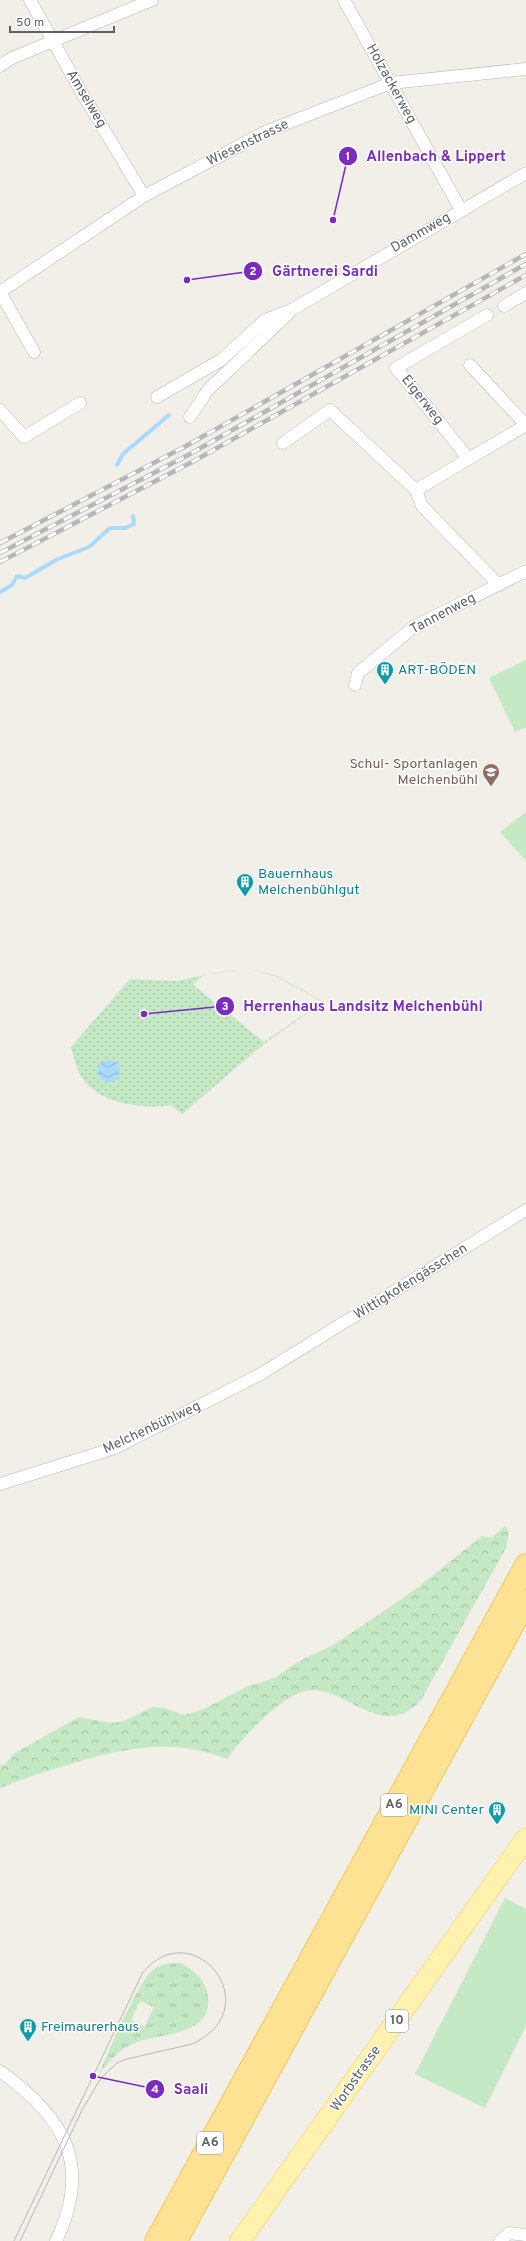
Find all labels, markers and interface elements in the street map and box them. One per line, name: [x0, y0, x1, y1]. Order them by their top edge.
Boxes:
scale bar: [10, 8, 114, 34]
text: 50 m: [16, 15, 44, 31]
street label: Holzackerweg: [362, 41, 420, 127]
street label: Amselweg: [62, 67, 110, 131]
street label: Wiesenstrasse: [204, 116, 292, 170]
callout: Allenbach & Lippert: [338, 142, 514, 169]
text: Allenbach & Lippert: [366, 148, 506, 167]
text: 1: [346, 149, 350, 165]
street label: Dammweg: [388, 209, 454, 257]
callout: Gärtnerei Sardi: [243, 257, 386, 284]
text: Gärtnerei Sardi: [272, 263, 378, 282]
text: 2: [249, 264, 257, 280]
street label: Eigerweg: [397, 372, 447, 428]
street label: Tannenweg: [407, 590, 479, 638]
building icon: ART-BÖDEN: [375, 660, 395, 685]
place label: ART-BÖDEN: [398, 661, 476, 679]
place label: Schul- Sportanlagen Melchenbühl: [349, 756, 478, 789]
school or university icon: Schul- Sportanlagen Melchenbühl: [481, 762, 501, 787]
place label: Bauernhaus Melchenbühlgut: [258, 866, 360, 899]
building icon: Bauernhaus Melchenbühlgut: [235, 872, 255, 897]
callout: Herrenhaus Landsitz Melchenbühl: [215, 993, 491, 1020]
text: Herrenhaus Landsitz Melchenbühl: [243, 998, 483, 1017]
text: 3: [221, 999, 229, 1015]
street label: Wittigkofengässchen: [351, 1240, 471, 1324]
street label: Melchenbühlweg: [100, 1398, 204, 1458]
road number: A6: [381, 1794, 407, 1816]
building icon: MINI Center: [487, 1800, 507, 1825]
place label: MINI Center: [409, 1802, 485, 1819]
road number: 10: [386, 2010, 408, 2032]
building icon: Freimaurerhaus: [18, 2017, 38, 2042]
place label: Freimaurerhaus: [41, 2019, 139, 2036]
street label: Worbstrasse: [327, 2043, 385, 2115]
callout: Saali: [145, 2076, 216, 2103]
text: Saali: [174, 2081, 208, 2100]
text: 4: [151, 2082, 159, 2098]
road number: A6: [197, 2132, 223, 2154]

